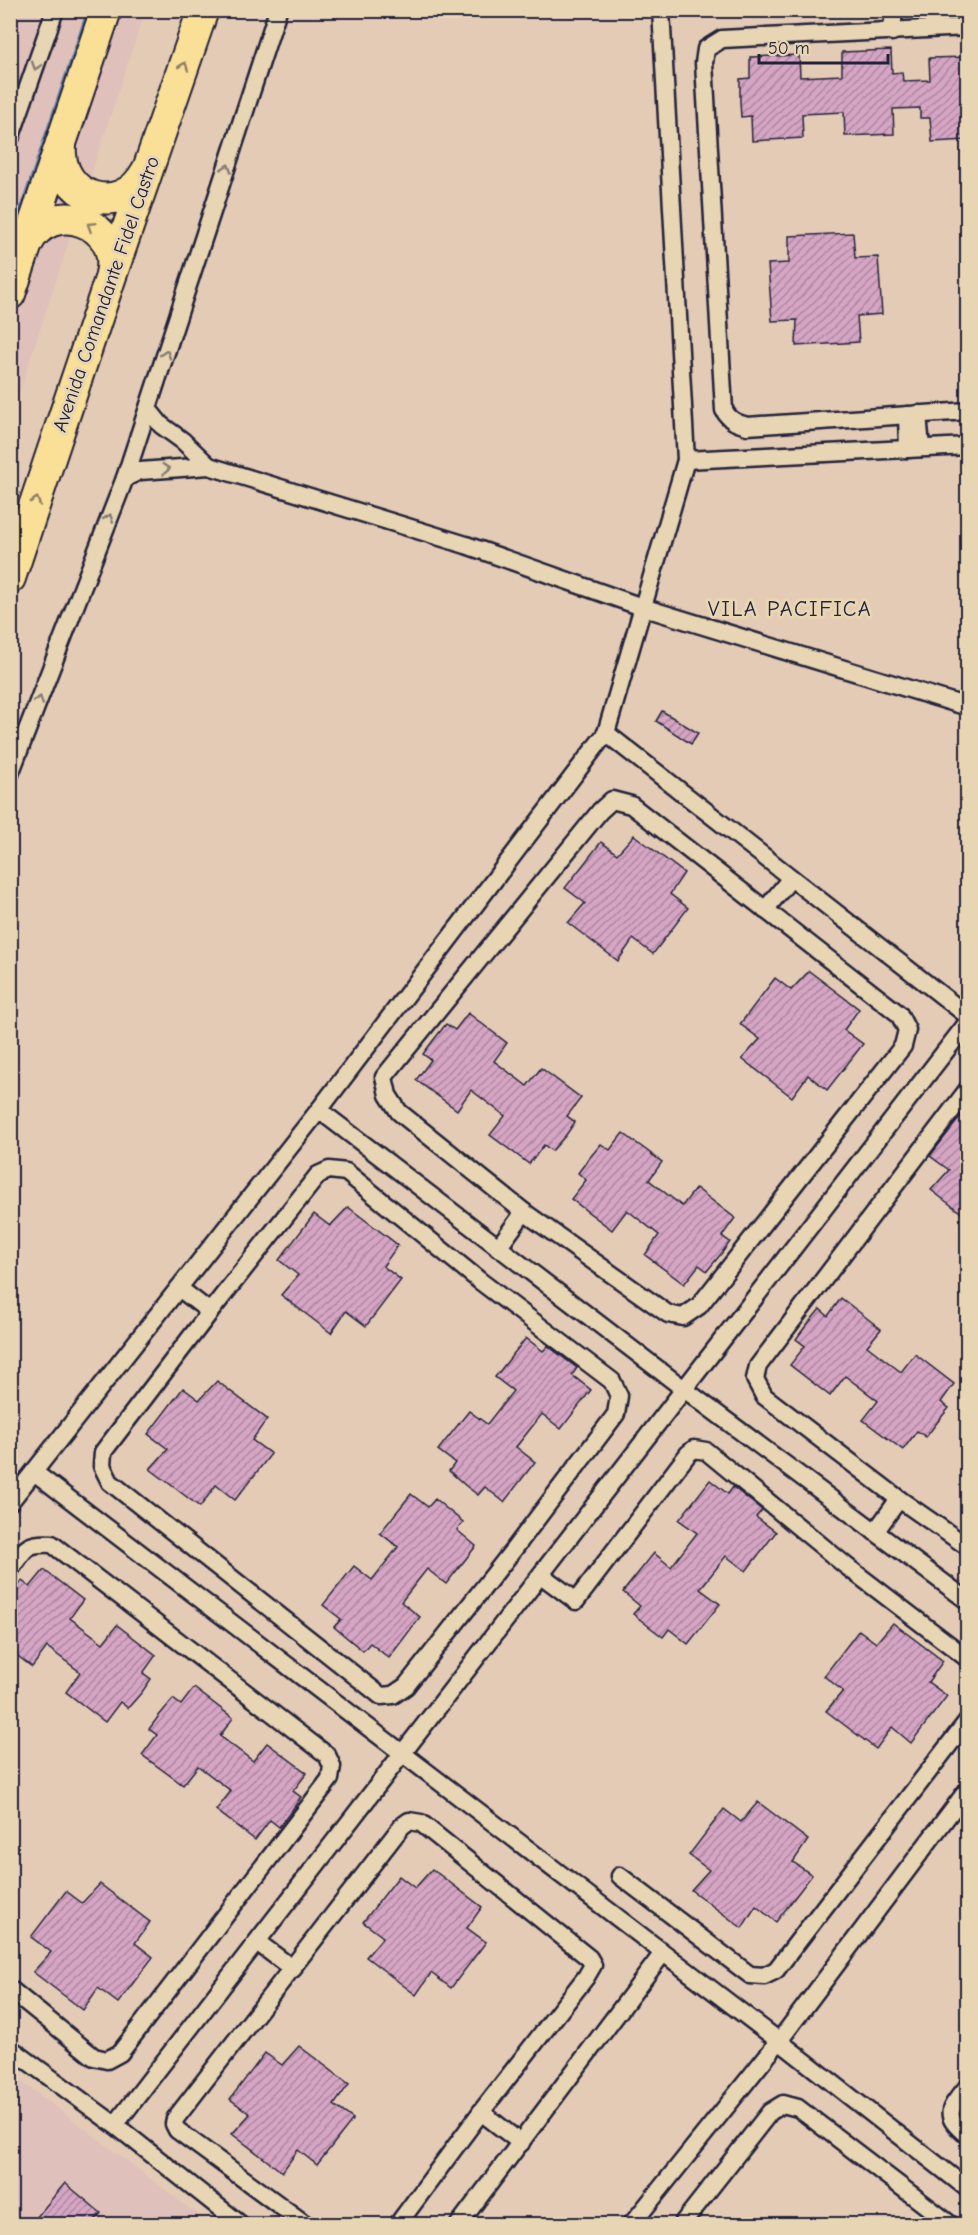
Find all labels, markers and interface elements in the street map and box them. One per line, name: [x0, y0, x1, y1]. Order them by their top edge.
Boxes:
scale bar: [759, 27, 888, 65]
text: 50 m: [768, 38, 810, 59]
one-way arrow: [30, 60, 43, 71]
one-way arrow: [176, 61, 189, 72]
street label: Avenida Comandante Fidel Castro: [48, 153, 164, 435]
one-way arrow: [219, 163, 232, 174]
one-way arrow: [87, 222, 97, 234]
one-way arrow: [159, 349, 172, 360]
one-way arrow: [162, 463, 171, 476]
one-way arrow: [29, 496, 41, 507]
one-way arrow: [102, 513, 115, 524]
district label: VILA PACIFICA: [708, 596, 872, 622]
one-way arrow: [32, 695, 44, 706]

